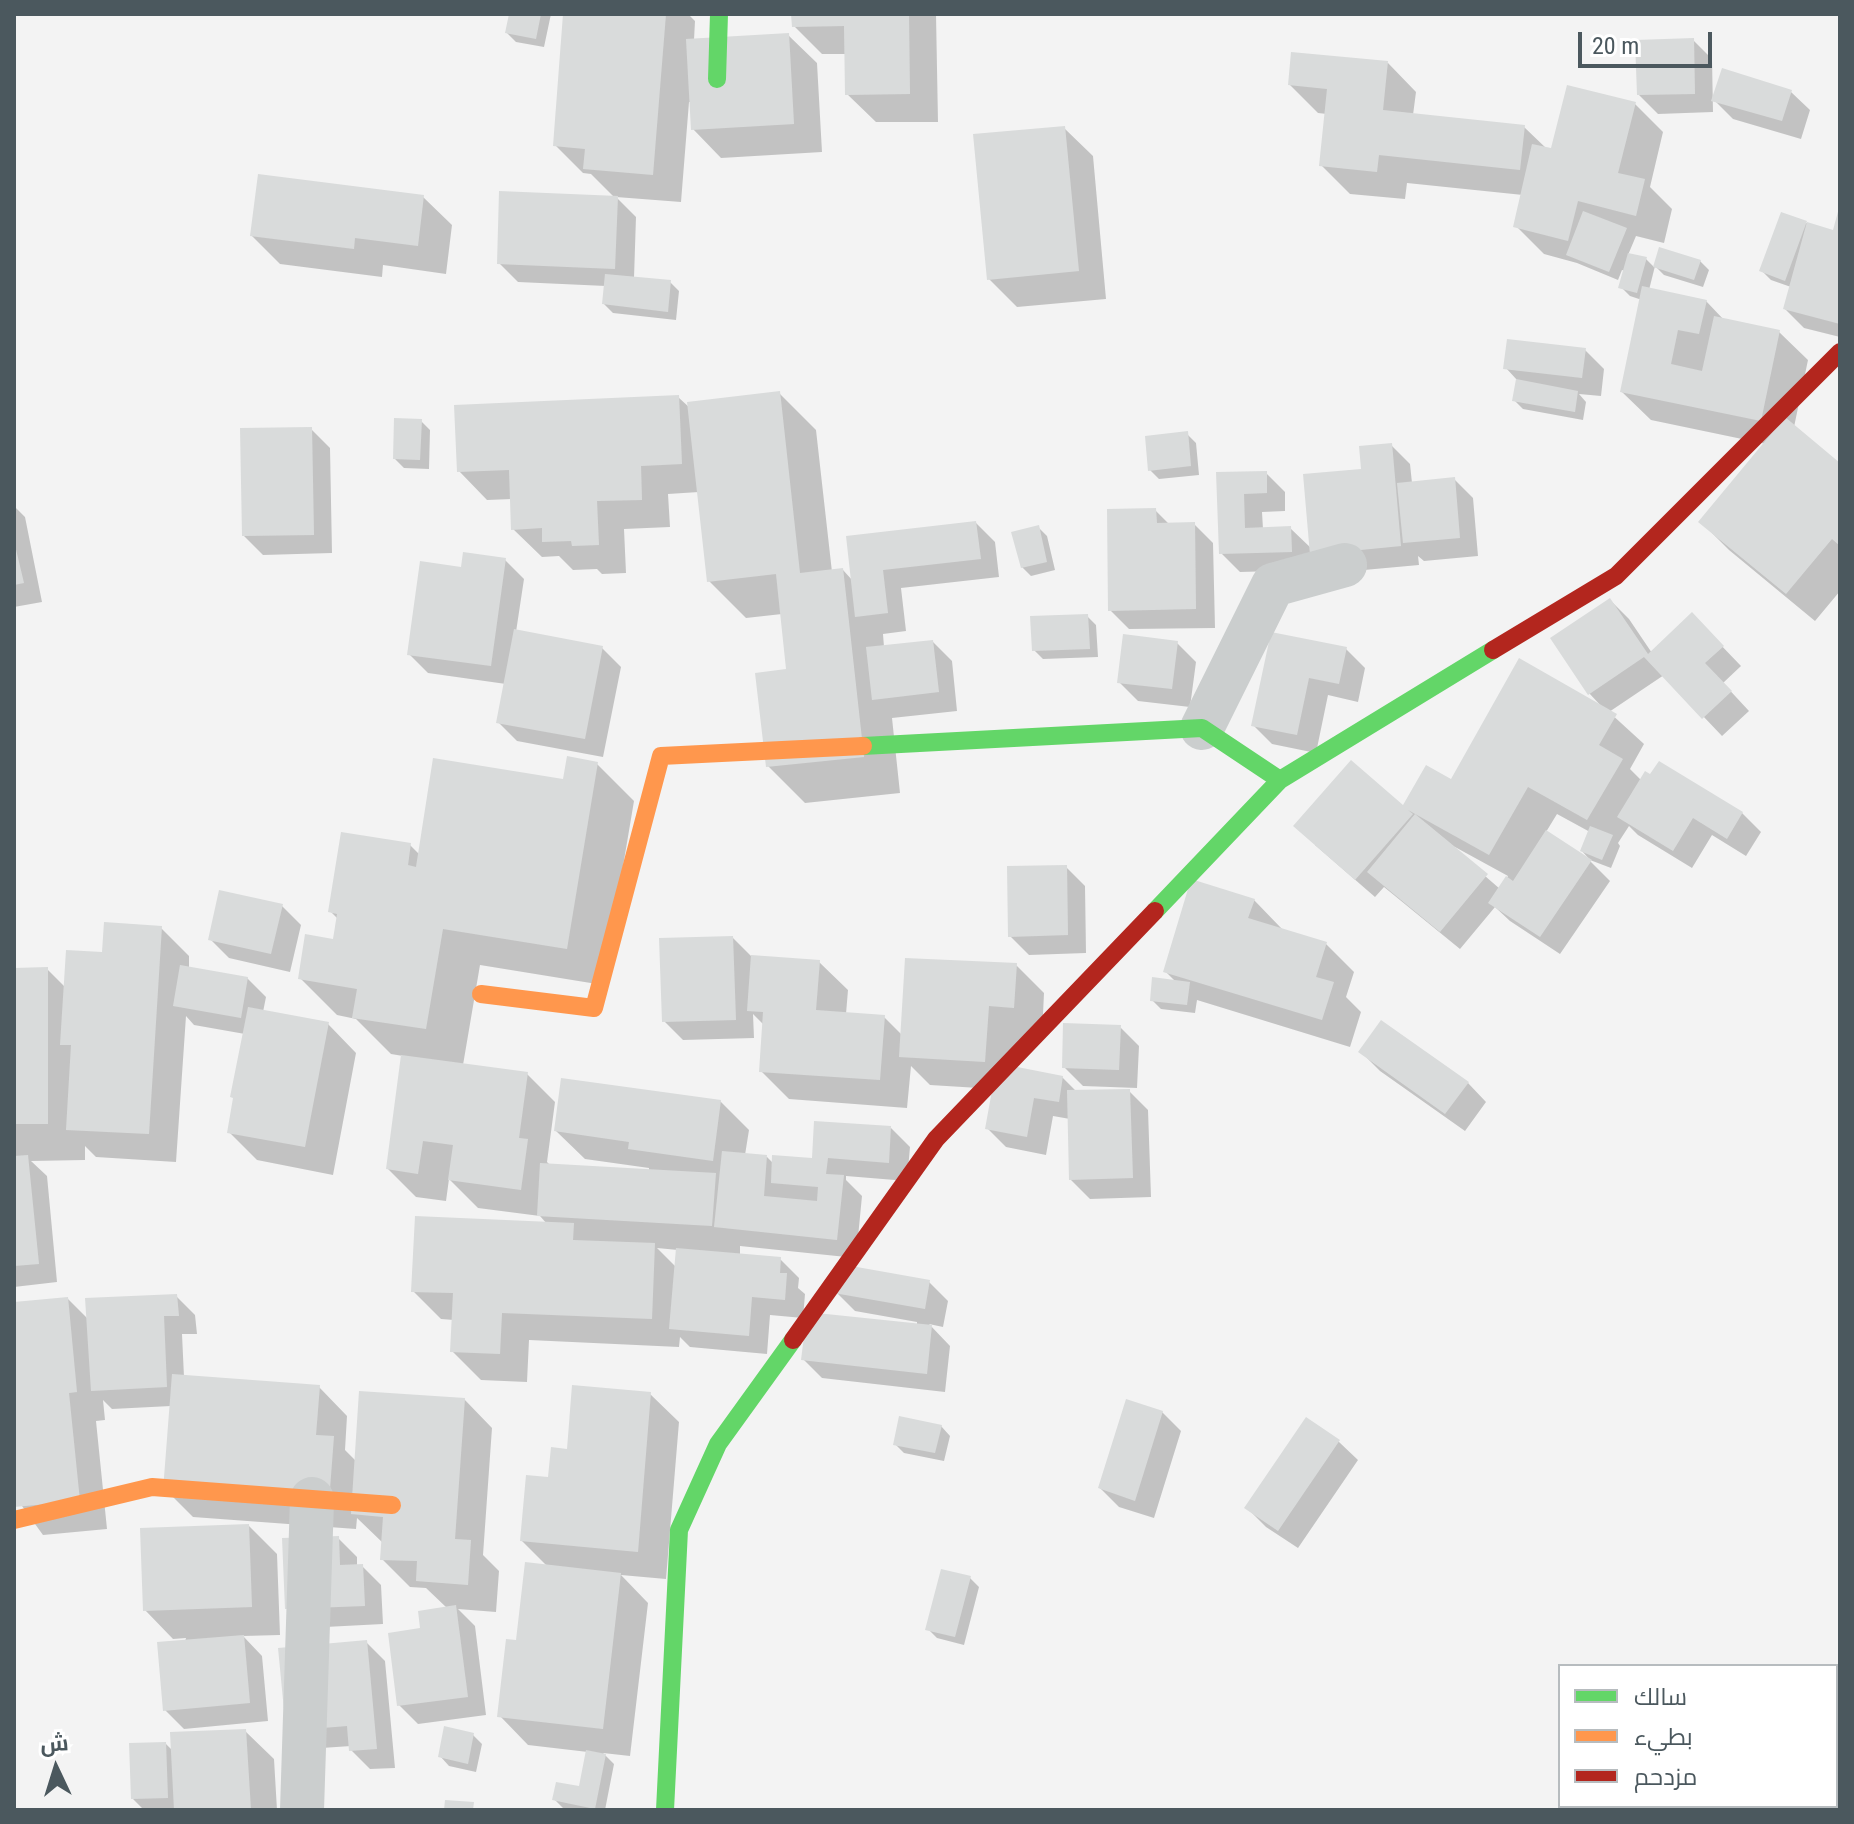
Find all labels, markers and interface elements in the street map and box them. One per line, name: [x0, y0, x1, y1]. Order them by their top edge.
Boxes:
scale bar: [1582, 16, 1716, 66]
text: 20 m: [1592, 32, 1639, 60]
legend: [1558, 1664, 1838, 1808]
text: سالك: [1634, 1683, 1687, 1711]
text: بطيء: [1634, 1723, 1693, 1751]
north arrow: [16, 1728, 96, 1808]
text: ش: [39, 1730, 69, 1757]
text: مزدحم: [1634, 1763, 1697, 1791]

